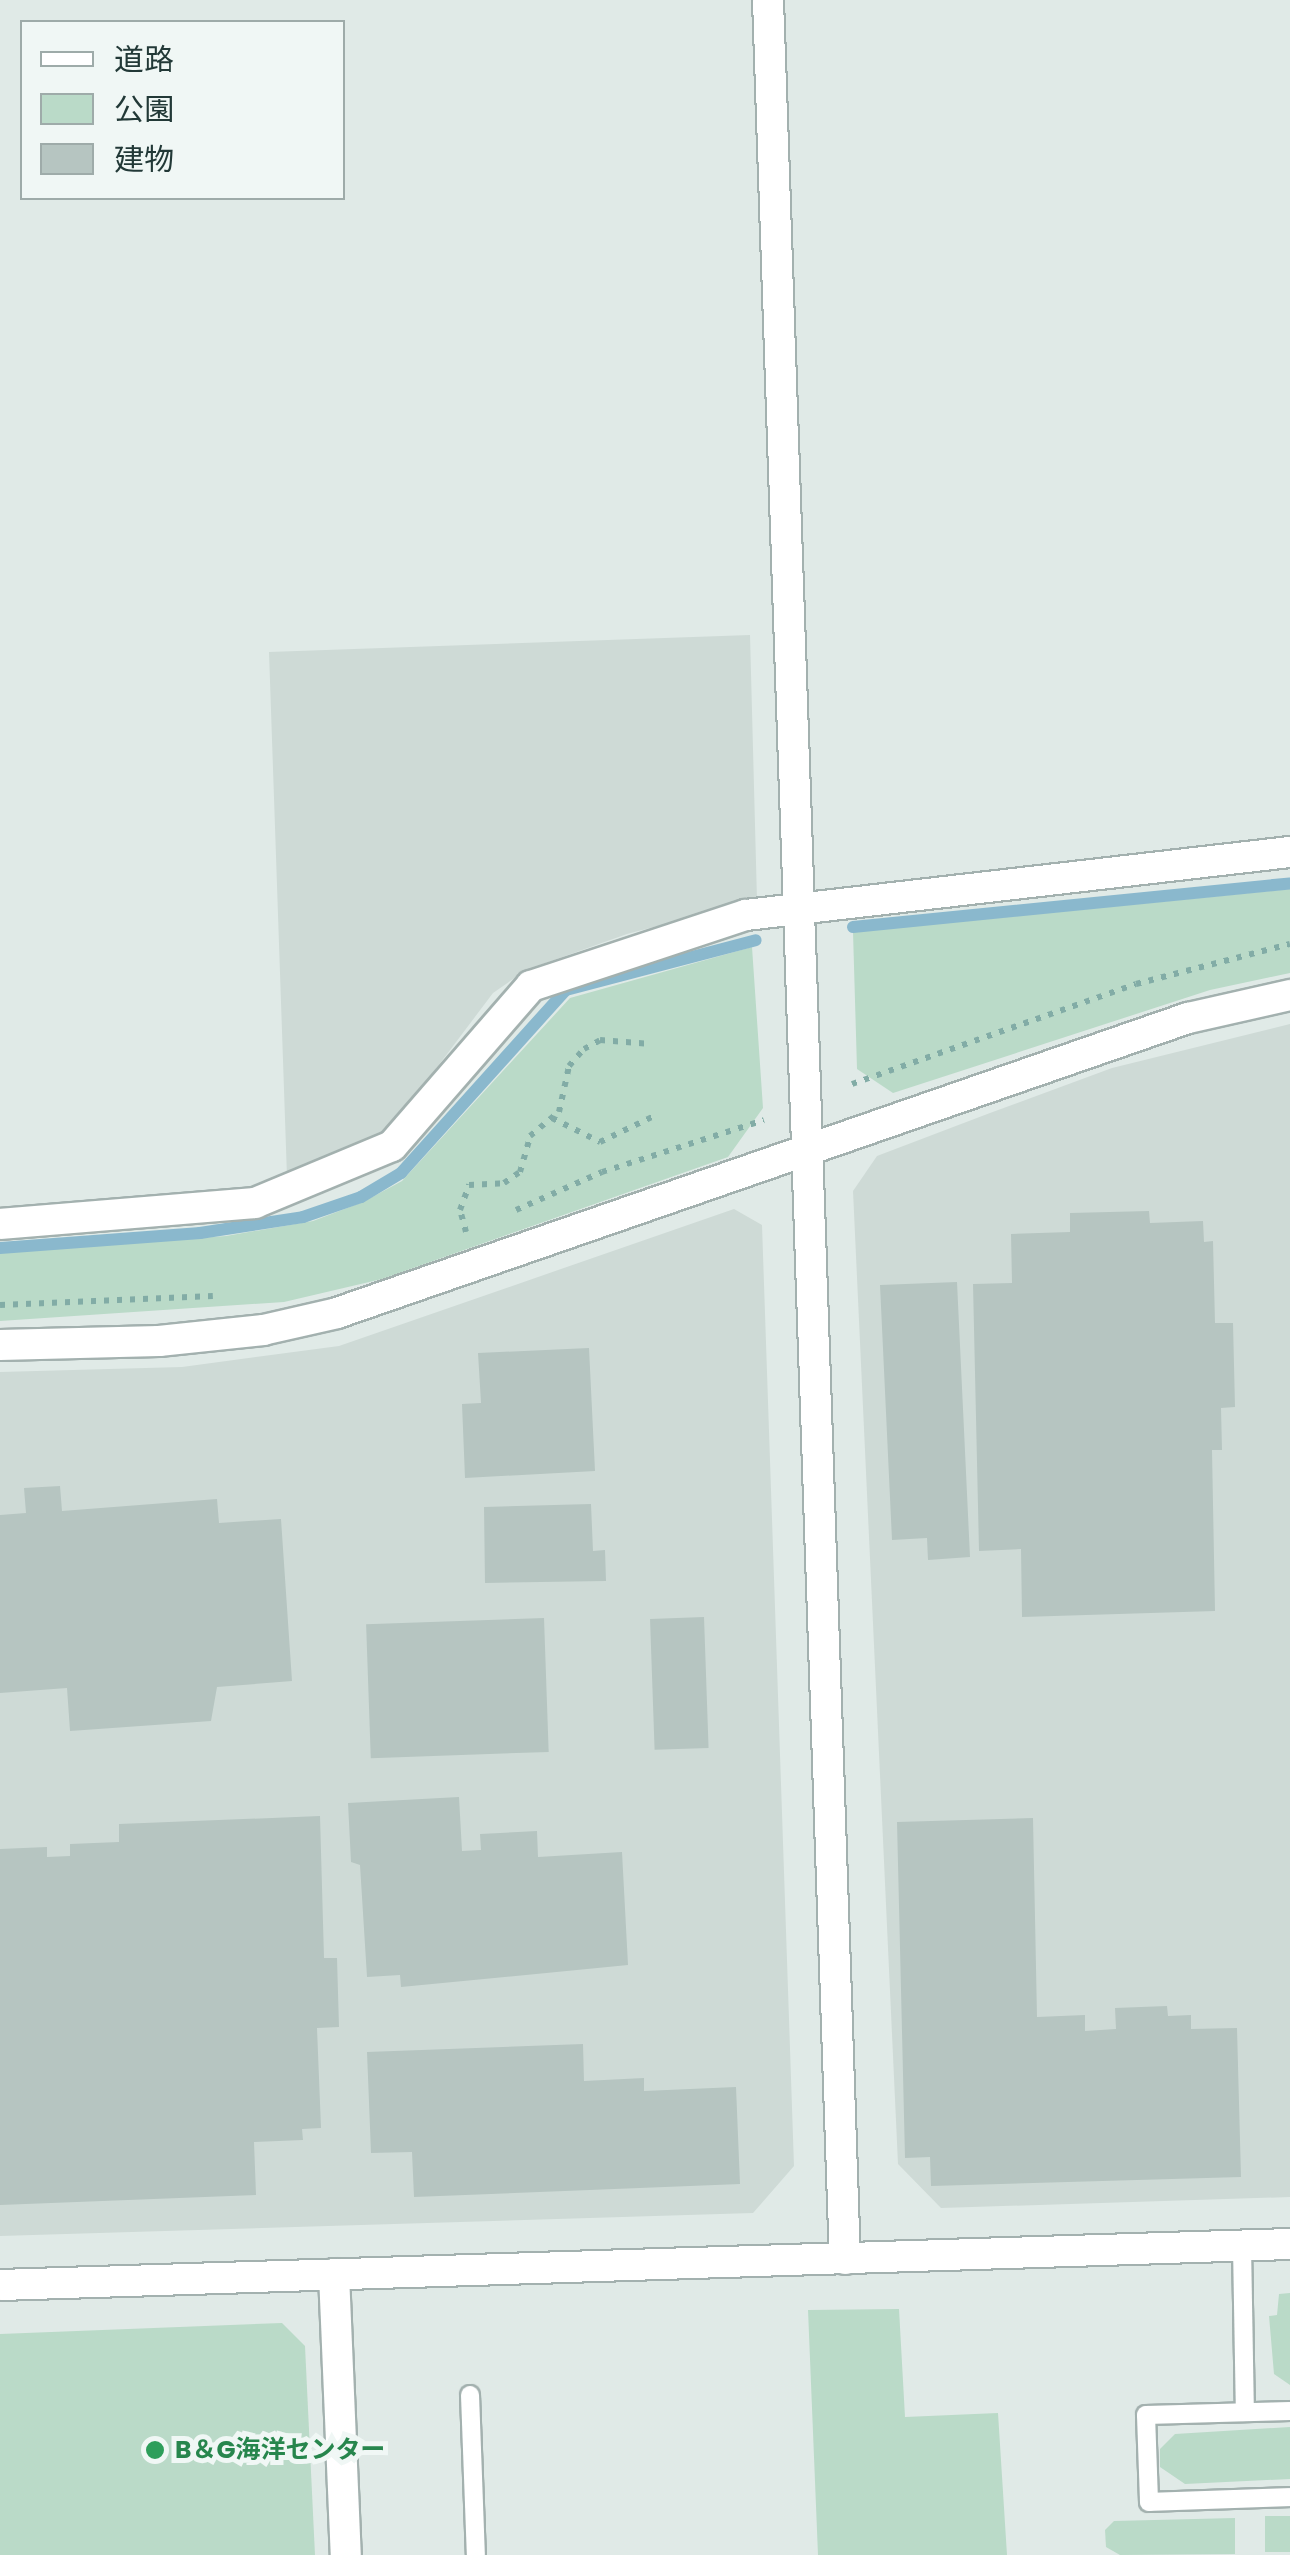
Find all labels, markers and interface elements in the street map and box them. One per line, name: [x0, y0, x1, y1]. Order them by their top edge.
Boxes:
legend: [20, 20, 345, 200]
text: 道路: [114, 38, 174, 81]
text: 公園: [114, 88, 174, 131]
text: 建物: [114, 138, 174, 181]
place label: B＆G海洋センター: [175, 2435, 386, 2465]
marker: B＆G海洋センター: [144, 2439, 166, 2461]

